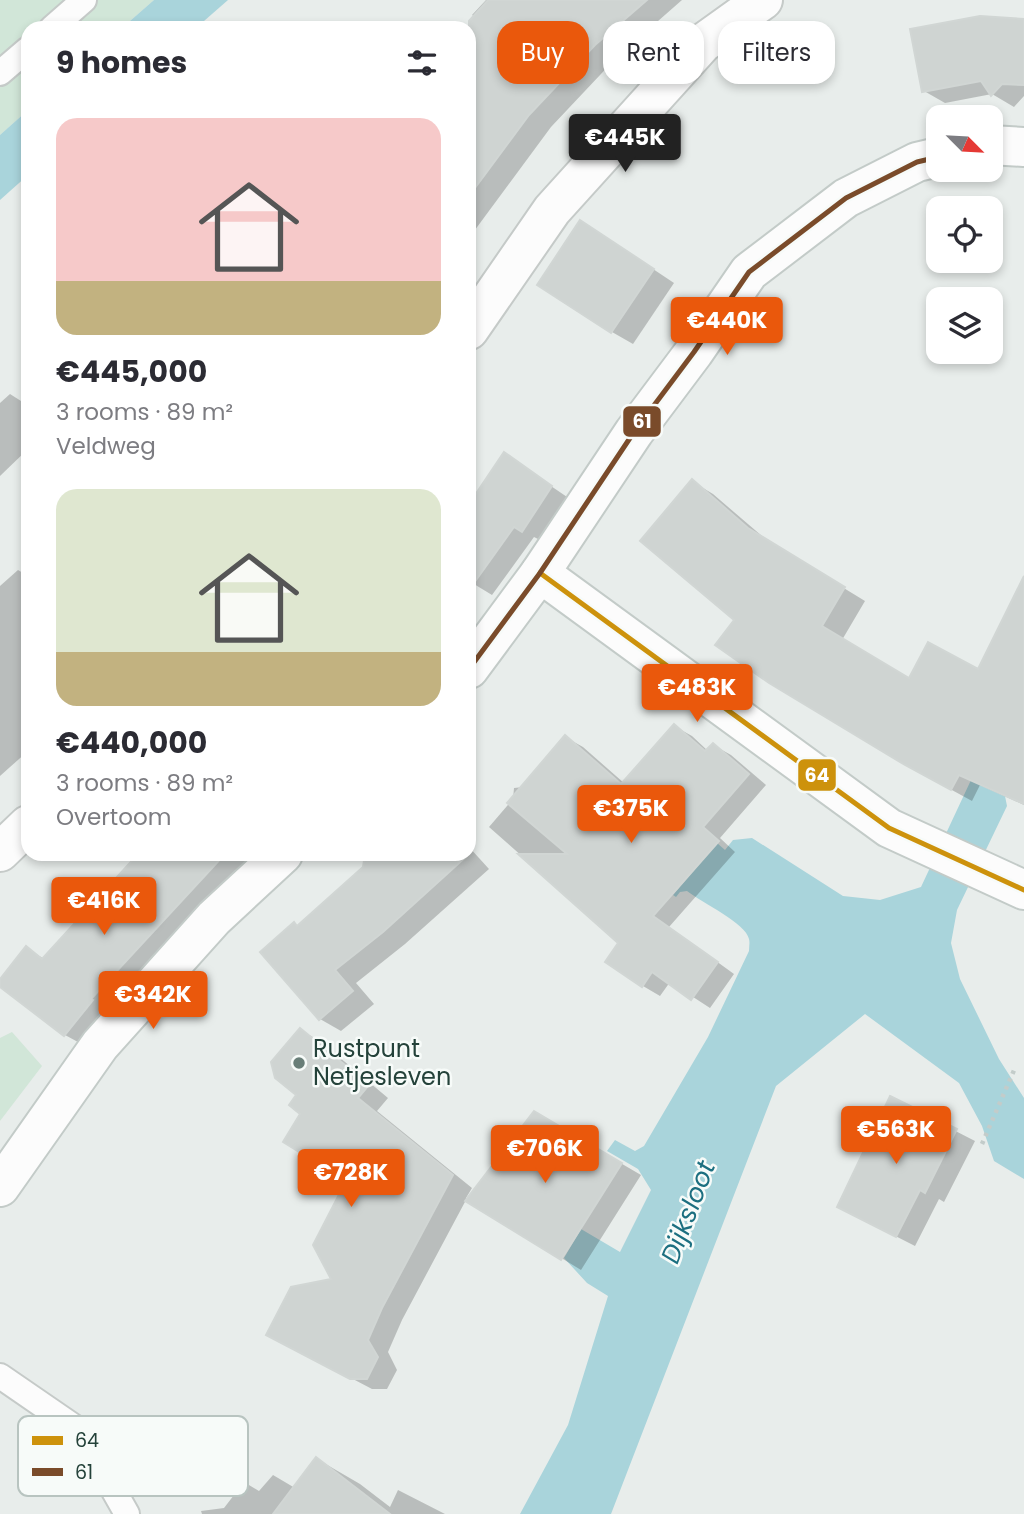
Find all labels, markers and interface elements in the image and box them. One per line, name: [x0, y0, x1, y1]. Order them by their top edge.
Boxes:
chip: Buy: [497, 21, 589, 84]
chip: Rent: [603, 21, 704, 84]
chip: Filters: [718, 21, 835, 84]
text: 9 homes: [56, 41, 187, 84]
icon: filters: [403, 44, 441, 82]
north arrow: [926, 105, 1003, 182]
map controls: [926, 105, 1003, 364]
pin: €445K: [576, 114, 674, 174]
text: €445K: [585, 121, 665, 153]
icon: home: [186, 164, 312, 290]
button: locate: [926, 196, 1003, 273]
button: layers: [926, 287, 1003, 364]
pin: €440K: [678, 298, 776, 357]
text: €440K: [687, 304, 767, 336]
text: €445,000: [56, 350, 207, 393]
text: 3 rooms · 89 m²: [56, 396, 233, 428]
line badge: 61: [622, 405, 662, 438]
text: 61: [632, 408, 652, 435]
text: Veldweg: [56, 430, 156, 462]
icon: home: [186, 535, 312, 661]
pin: €483K: [648, 664, 746, 724]
text: €483K: [658, 671, 736, 703]
text: €440,000: [56, 721, 207, 764]
line badge: 64: [797, 758, 837, 792]
text: 64: [805, 762, 830, 789]
text: 3 rooms · 89 m²: [56, 767, 233, 799]
pin: €375K: [582, 786, 680, 845]
text: €375K: [593, 792, 669, 824]
text: Overtoom: [56, 801, 171, 833]
pin: €416K: [55, 878, 153, 937]
text: €416K: [67, 884, 141, 916]
pin: €342K: [104, 972, 202, 1031]
text: €342K: [115, 978, 191, 1010]
place label: Rustpunt Netjesleven: [313, 1032, 451, 1093]
marker: Rustpunt Netjesleven: [291, 1055, 307, 1071]
pin: €563K: [847, 1106, 945, 1166]
text: €563K: [857, 1113, 935, 1145]
pin: €706K: [496, 1126, 594, 1185]
text: €706K: [507, 1132, 583, 1164]
pin: €728K: [302, 1150, 400, 1209]
water label: Dijksloot: [652, 1155, 724, 1269]
text: €728K: [314, 1156, 388, 1188]
legend: [18, 1416, 248, 1496]
text: 64: [75, 1427, 99, 1454]
text: 61: [75, 1459, 93, 1486]

